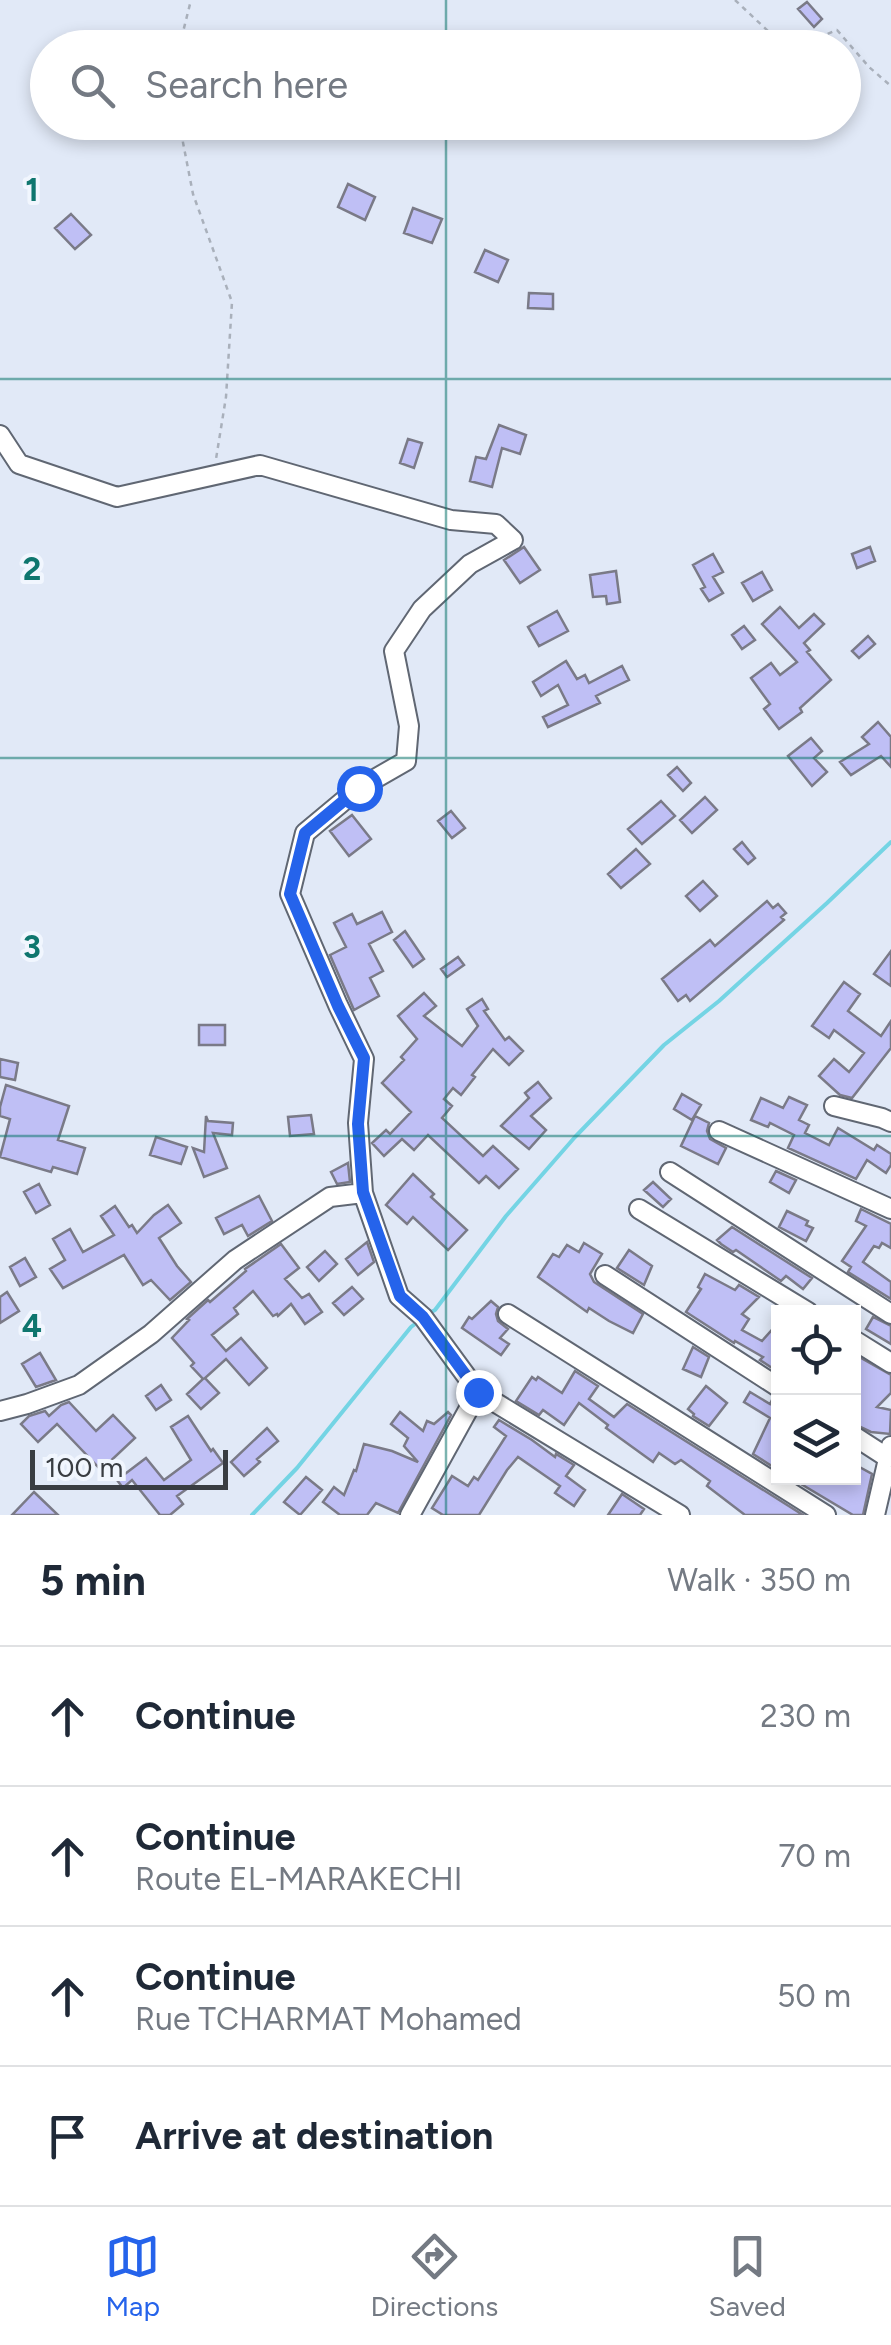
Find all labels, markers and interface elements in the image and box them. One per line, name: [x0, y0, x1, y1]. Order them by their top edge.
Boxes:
search box: [30, 30, 861, 140]
icon: search: [65, 58, 120, 113]
text: Search here: [145, 62, 348, 108]
text: 1: [25, 171, 39, 209]
text: 2: [23, 550, 41, 588]
route start: [337, 766, 383, 812]
text: 3: [23, 928, 41, 966]
map controls: [771, 1305, 861, 1485]
button: locate: [771, 1305, 861, 1395]
text: 4: [22, 1307, 42, 1345]
route end: [456, 1370, 502, 1416]
button: layers: [771, 1395, 861, 1485]
scale bar: [30, 1445, 228, 1490]
text: 100 m: [45, 1450, 123, 1484]
text: 5 min: [40, 1555, 146, 1606]
text: Walk · 350 m: [667, 1561, 851, 1599]
icon: ahead: [40, 1689, 95, 1744]
text: Continue: [135, 1693, 296, 1739]
text: 230 m: [760, 1697, 851, 1735]
text: Continue: [135, 1814, 296, 1860]
icon: ahead: [40, 1829, 95, 1884]
text: 70 m: [778, 1837, 851, 1875]
text: Route EL-MARAKECHI: [135, 1860, 463, 1898]
text: Continue: [135, 1954, 296, 2000]
icon: ahead: [40, 1969, 95, 2024]
text: 50 m: [777, 1977, 851, 2015]
text: Rue TCHARMAT Mohamed: [135, 2000, 522, 2038]
icon: arrive: [40, 2109, 95, 2164]
text: Arrive at destination: [135, 2113, 493, 2159]
tab: Map: [105, 2229, 160, 2323]
tab: Directions: [371, 2229, 498, 2323]
tab: Saved: [709, 2229, 786, 2323]

